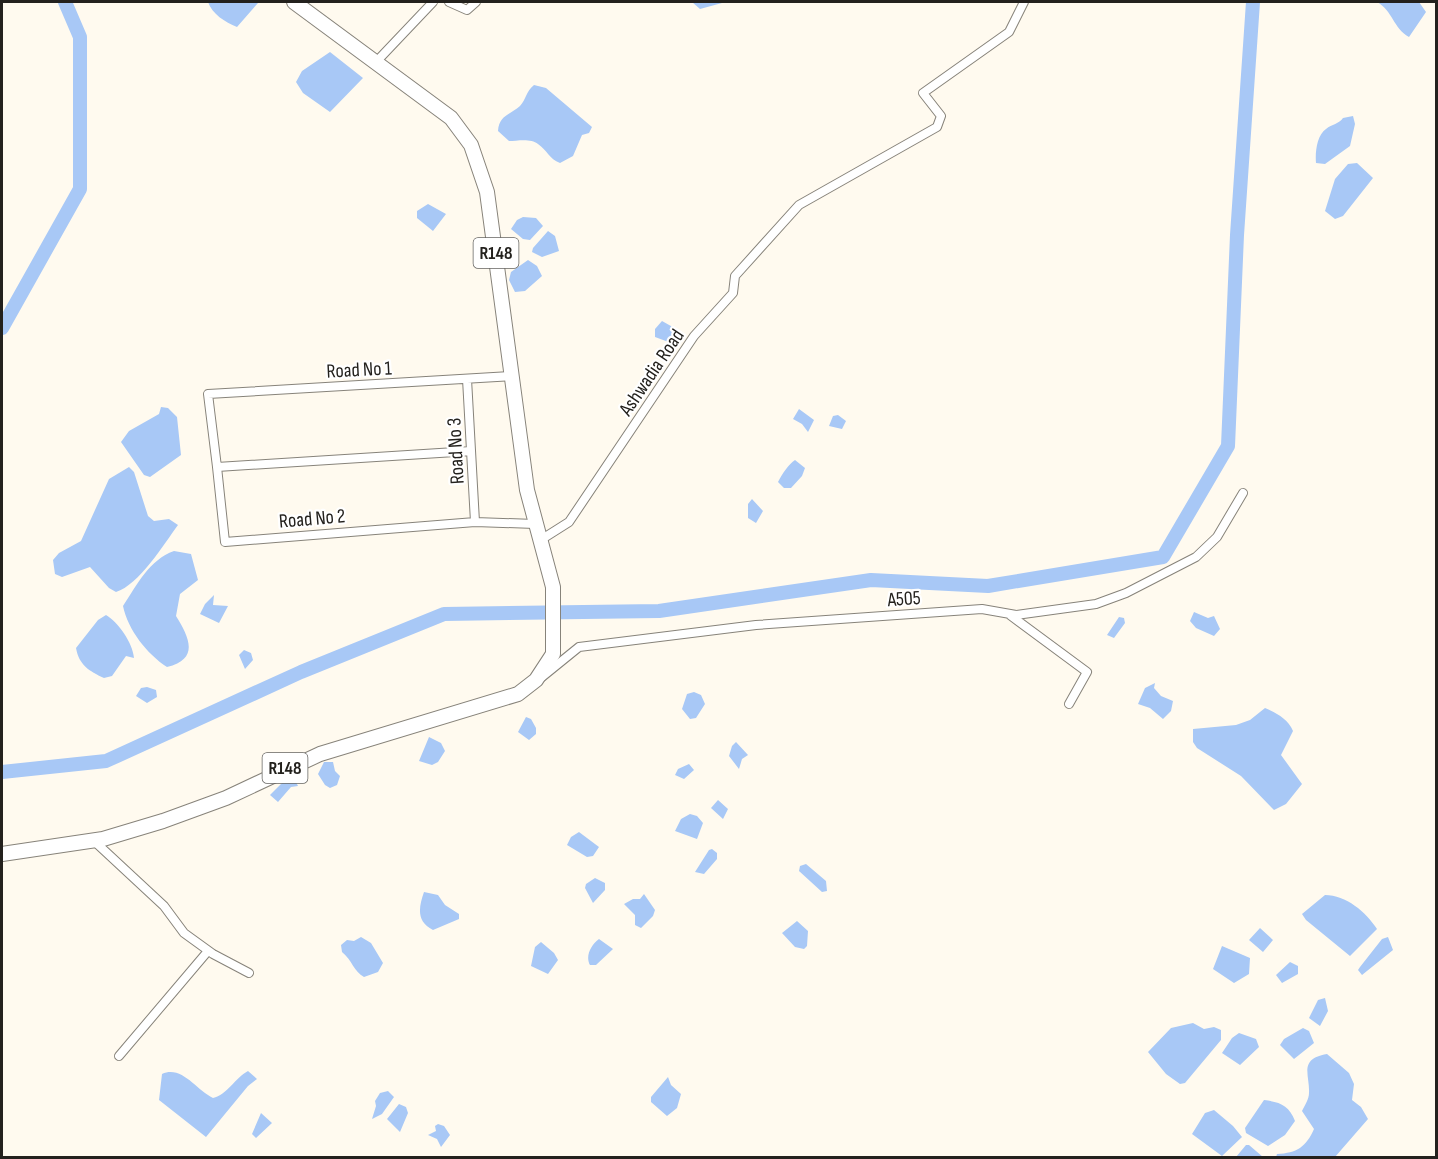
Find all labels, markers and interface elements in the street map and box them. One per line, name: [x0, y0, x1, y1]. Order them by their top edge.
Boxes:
road number: R148: [474, 238, 518, 268]
street label: Ashwadia Road: [614, 325, 690, 421]
street label: Road No 1: [326, 356, 392, 384]
street label: Road No 3: [442, 417, 470, 485]
street label: Road No 2: [278, 504, 346, 534]
street label: A505: [886, 586, 921, 612]
road number: R148: [262, 753, 308, 783]

